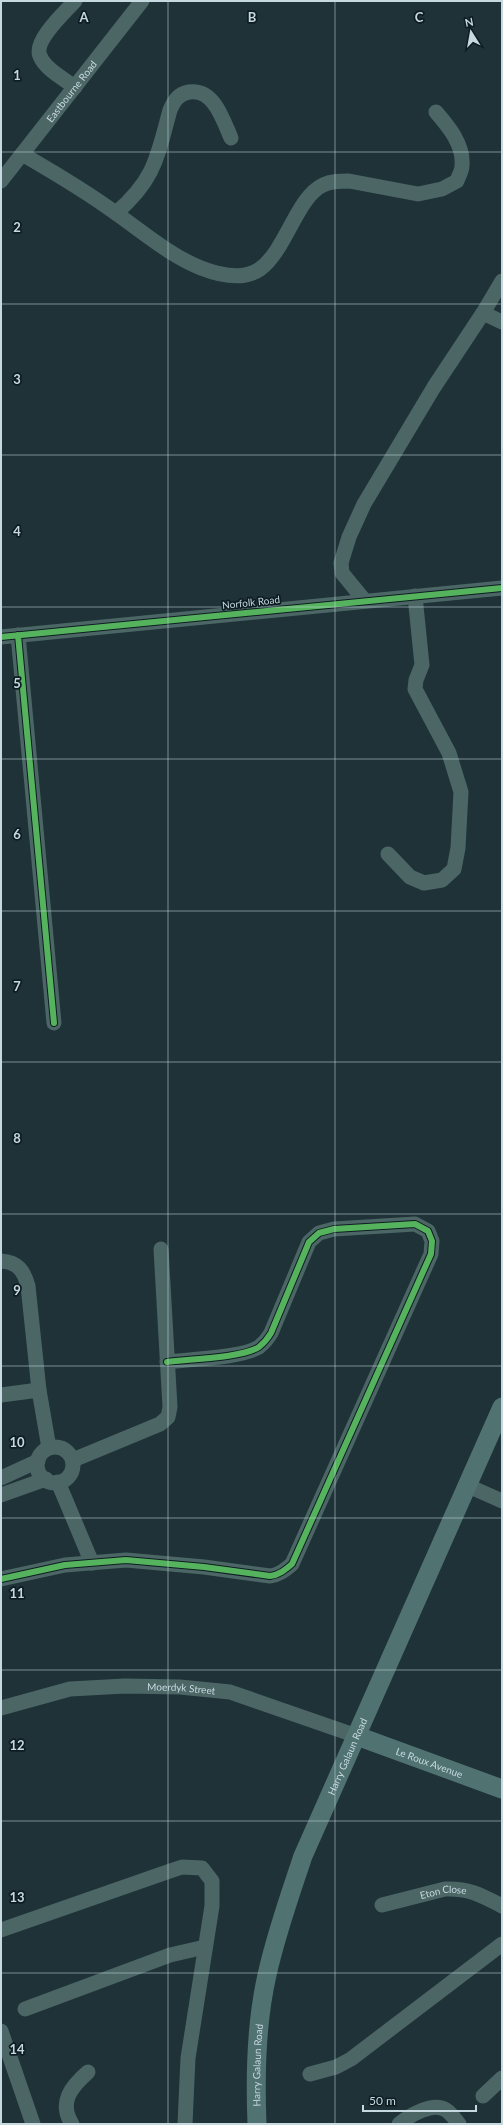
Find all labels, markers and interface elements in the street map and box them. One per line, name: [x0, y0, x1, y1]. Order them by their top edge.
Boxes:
text: A: [78, 9, 89, 25]
text: B: [248, 9, 257, 25]
text: C: [415, 9, 424, 25]
north arrow: [451, 12, 491, 52]
text: N: [464, 15, 474, 29]
street label: Eastbourne Road: [44, 58, 99, 124]
text: 1: [13, 67, 21, 83]
text: 2: [13, 219, 21, 235]
text: 3: [13, 371, 21, 387]
text: 4: [13, 523, 21, 539]
street label: Norfolk Road: [222, 593, 280, 611]
text: 5: [13, 675, 21, 691]
text: 6: [13, 826, 21, 842]
text: 7: [13, 978, 21, 994]
text: 8: [13, 1130, 21, 1146]
text: 9: [13, 1282, 21, 1298]
text: 10: [9, 1434, 25, 1450]
text: 11: [9, 1585, 25, 1601]
street label: Moerdyk Street: [147, 1680, 216, 1697]
street label: Harry Galaun Road: [325, 1716, 369, 1797]
text: 12: [9, 1737, 25, 1753]
street label: Le Roux Avenue: [394, 1745, 464, 1780]
street label: Eton Close: [419, 1883, 468, 1901]
text: 13: [9, 1889, 25, 1905]
street label: Harry Galaun Road: [250, 2023, 265, 2107]
text: 14: [9, 2041, 25, 2057]
scale bar: [363, 2087, 476, 2113]
text: 50 m: [369, 2093, 396, 2108]

